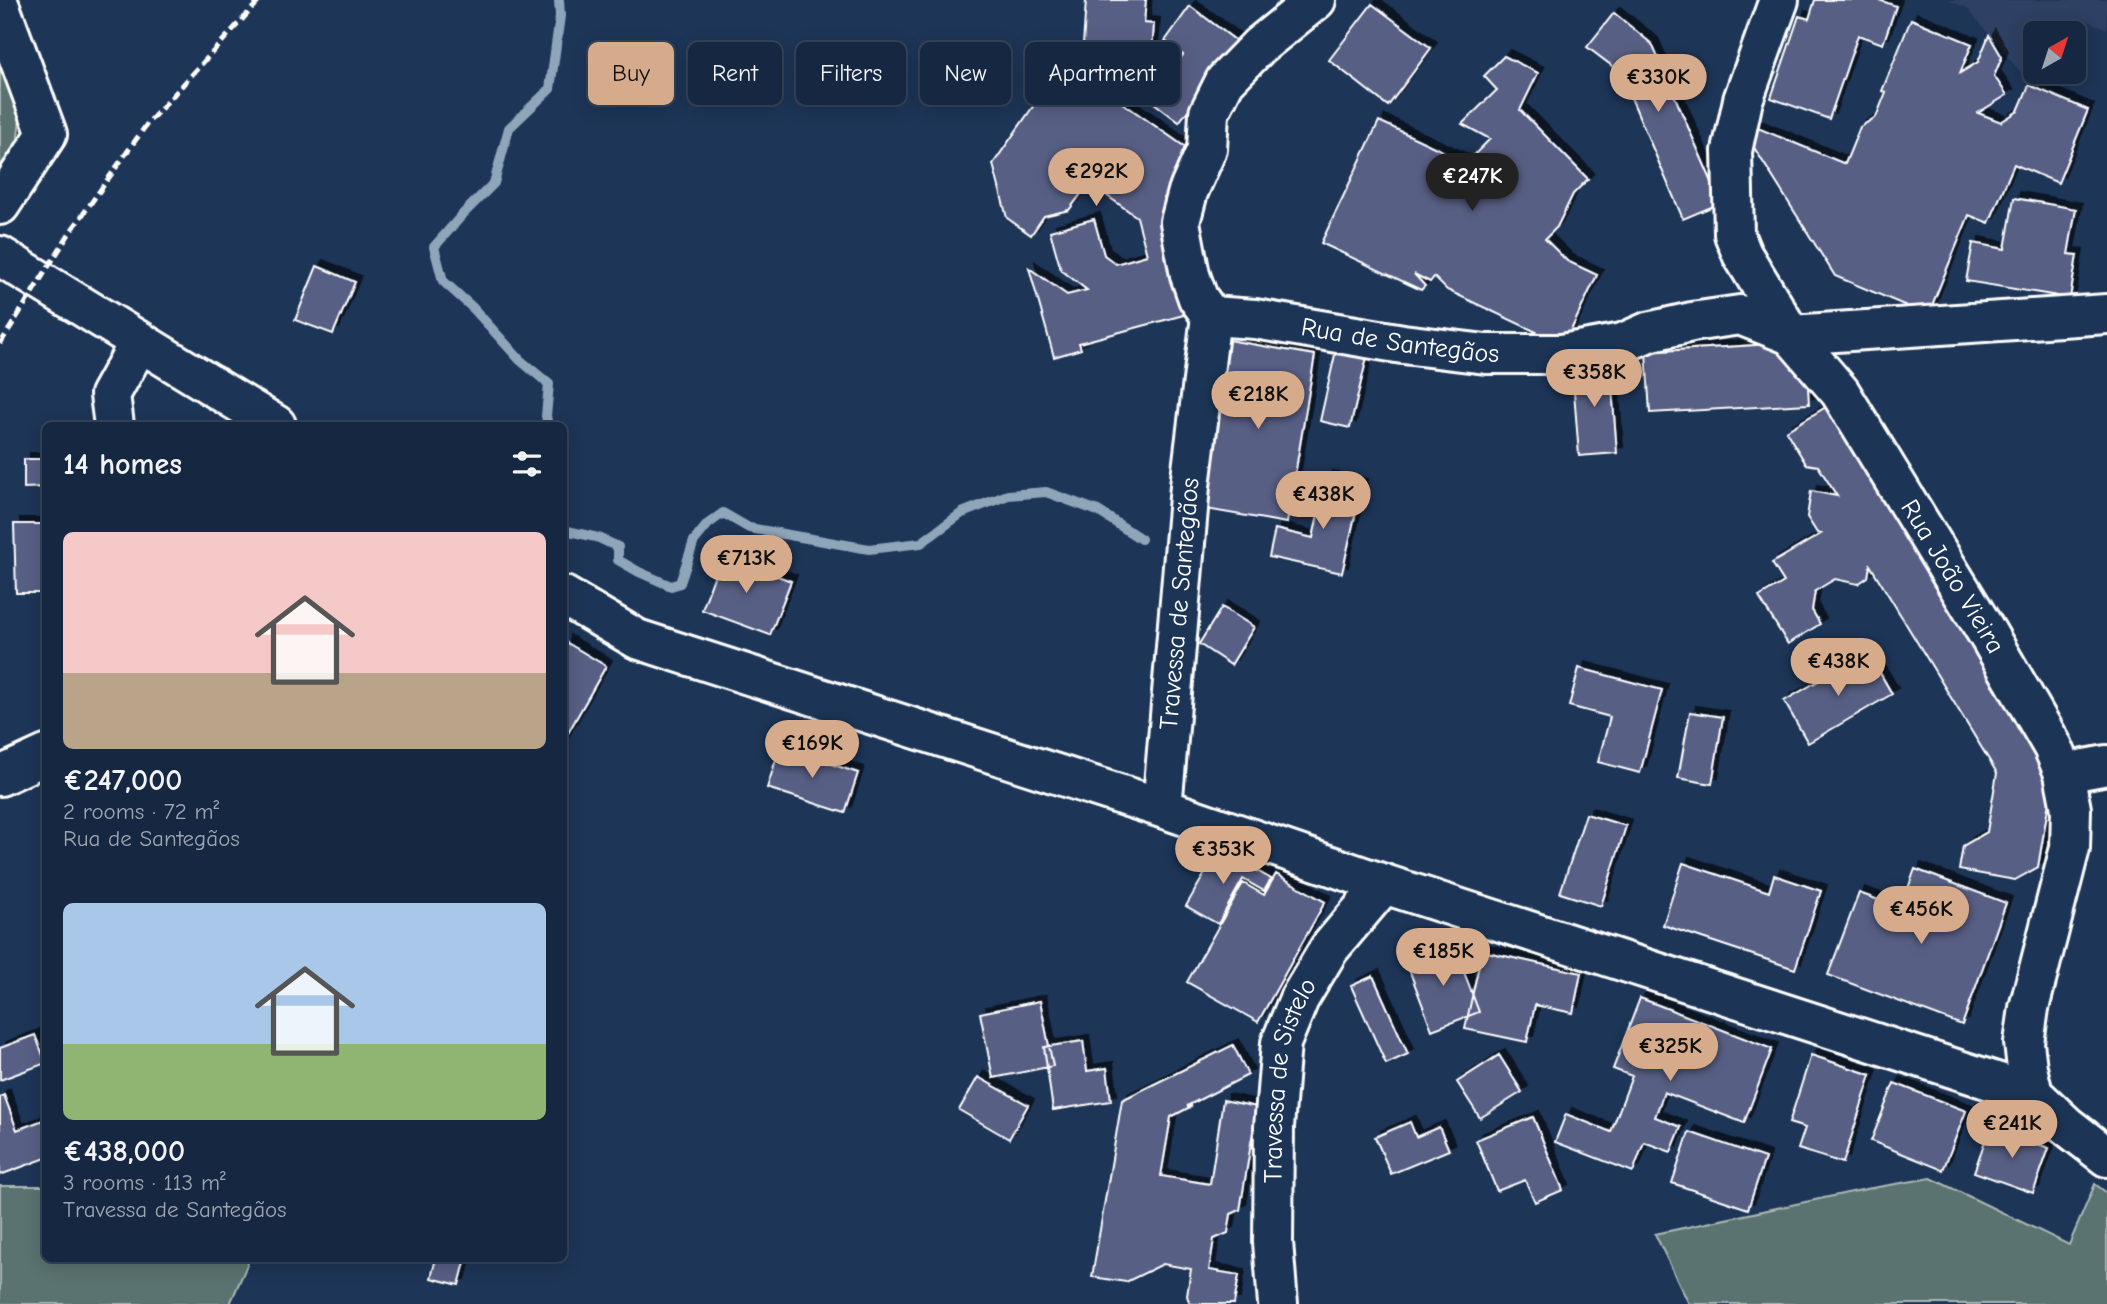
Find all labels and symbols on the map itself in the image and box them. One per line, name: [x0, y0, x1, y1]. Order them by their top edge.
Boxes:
north arrow: [2023, 21, 2086, 84]
pin: €330K: [1609, 54, 1707, 114]
pin: €292K: [1047, 148, 1145, 208]
pin: €247K: [1423, 154, 1521, 213]
street label: Rua de Santegãos: [1299, 312, 1499, 369]
pin: €358K: [1545, 350, 1643, 409]
pin: €218K: [1209, 372, 1307, 431]
pin: €438K: [1274, 472, 1372, 531]
street label: Travessa de Santegãos: [1154, 476, 1206, 731]
street label: Rua João Vieira: [1894, 494, 2011, 659]
pin: €713K: [697, 536, 795, 595]
pin: €438K: [1789, 638, 1887, 698]
pin: €169K: [763, 720, 861, 780]
pin: €353K: [1174, 826, 1272, 886]
pin: €456K: [1872, 886, 1970, 946]
pin: €185K: [1394, 928, 1492, 988]
street label: Travessa de Sistelo: [1259, 973, 1323, 1183]
pin: €325K: [1621, 1024, 1719, 1083]
pin: €241K: [1963, 1100, 2061, 1160]

